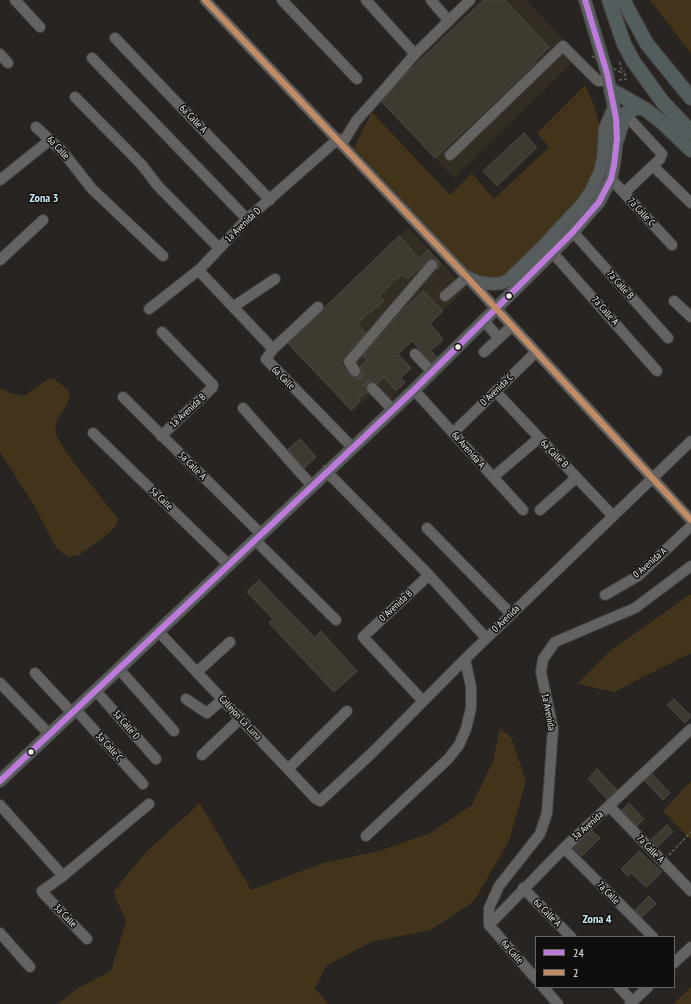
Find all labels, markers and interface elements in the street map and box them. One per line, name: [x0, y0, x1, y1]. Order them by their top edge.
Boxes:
street label: 6a Calle A: [177, 102, 209, 136]
street label: 6a Calle: [44, 134, 72, 162]
district label: Zona 3: [30, 192, 58, 206]
street label: 7a Calle C: [625, 195, 657, 229]
street label: 1a Avenida D: [223, 205, 263, 245]
street label: 7a Calle B: [604, 268, 636, 302]
unlabelled marker: [504, 291, 514, 301]
street label: 7a Calle A: [589, 294, 621, 328]
unlabelled marker: [453, 342, 463, 352]
street label: 6a Calle: [269, 364, 297, 392]
street label: 0 Avenida C: [478, 372, 516, 408]
street label: 1a Avenida B: [168, 391, 208, 431]
street label: 6a Avenida A: [449, 429, 487, 471]
street label: 6a Calle B: [538, 437, 570, 471]
street label: 5a Calle A: [175, 449, 209, 483]
street label: 5a Calle: [147, 485, 175, 513]
street label: 0 Avenida A: [631, 545, 669, 581]
street label: 0 Avenida B: [377, 588, 415, 624]
street label: 0 Avenida: [490, 603, 522, 635]
street label: 1a Avenida: [538, 692, 558, 732]
street label: Callejon La Luna: [216, 693, 264, 743]
street label: 3a Calle D: [110, 708, 142, 742]
street label: 3a Calle C: [93, 730, 125, 764]
unlabelled marker: [26, 747, 36, 757]
street label: 3a Avenida: [570, 809, 606, 843]
street label: 7a Calle A: [634, 832, 666, 866]
street label: 7a Calle: [594, 879, 622, 907]
street label: 6a Calle A: [531, 896, 563, 930]
street label: 3a Calle: [51, 902, 79, 930]
district label: Zona 4: [583, 913, 611, 927]
legend: [535, 936, 675, 988]
street label: 6a Calle: [498, 938, 526, 966]
text: 24: [573, 945, 584, 960]
text: 2: [573, 965, 578, 980]

